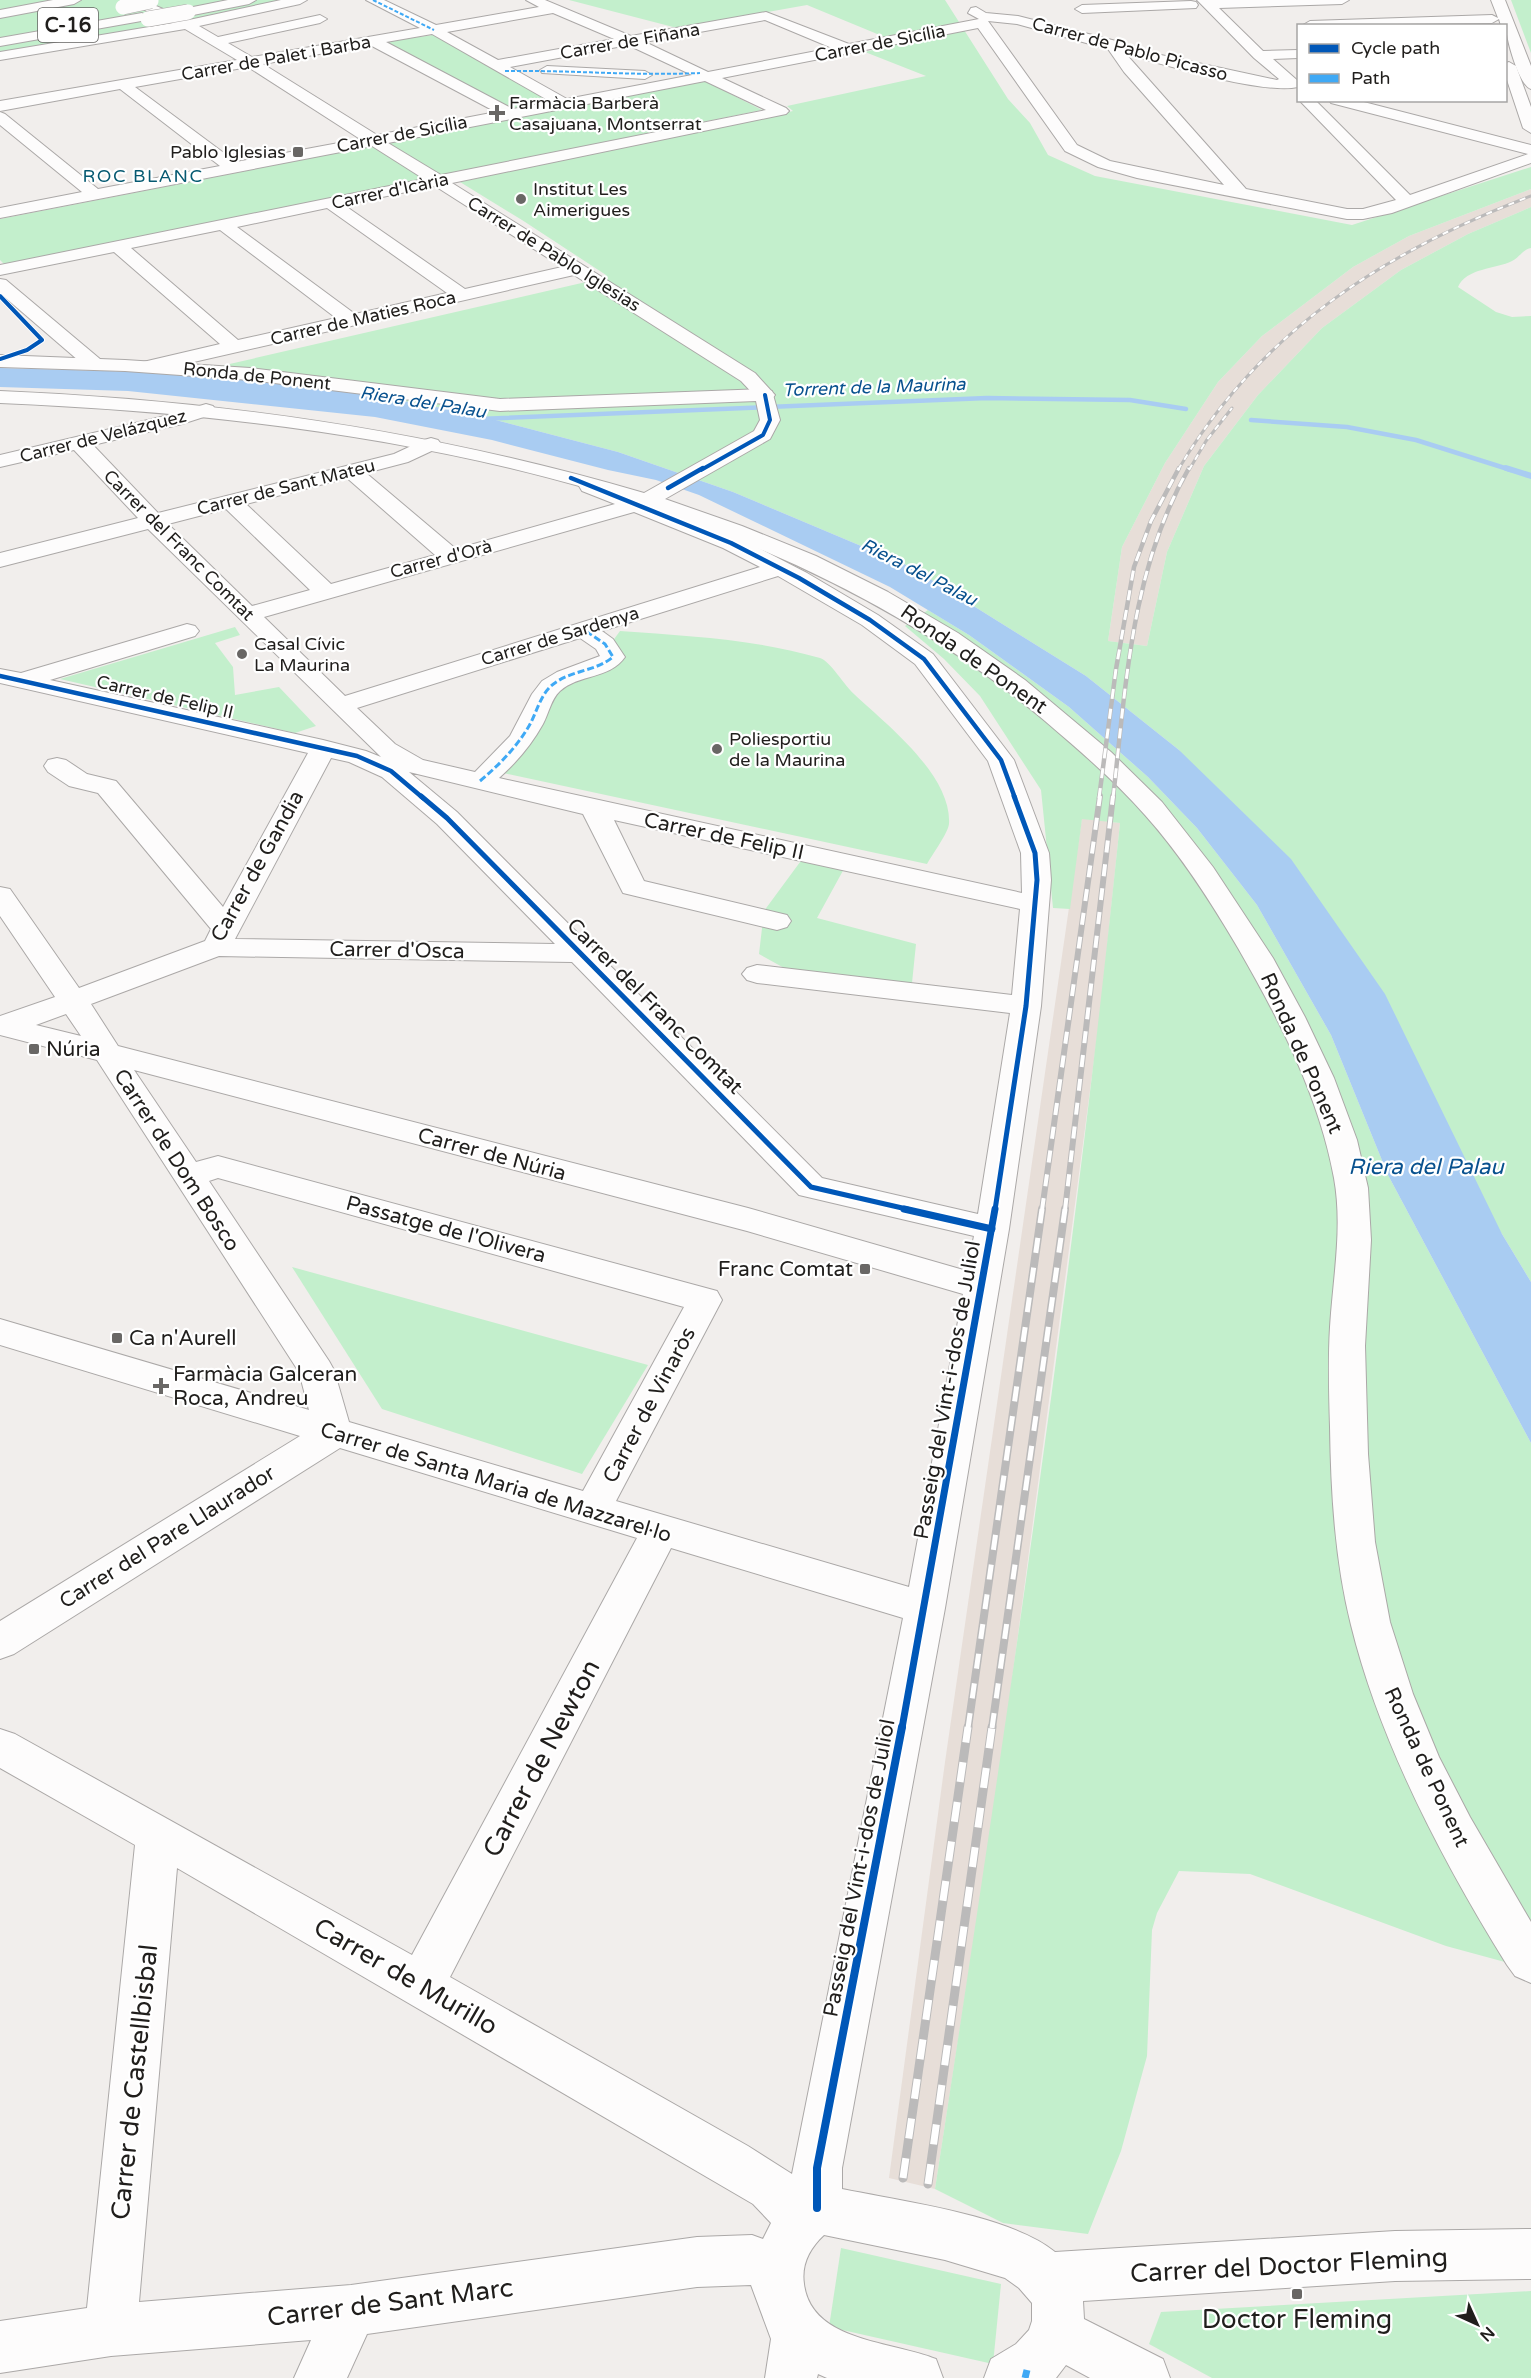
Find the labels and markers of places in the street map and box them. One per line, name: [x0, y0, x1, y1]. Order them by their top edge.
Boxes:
place label: Farmàcia Barberà Casajuana, Montserrat: [509, 92, 702, 135]
marker: Farmàcia Barberà Casajuana, Montserrat: [490, 106, 504, 120]
place label: Pablo Iglesias: [170, 141, 286, 163]
marker: Pablo Iglesias: [291, 145, 305, 159]
place label: Institut Les Aimerigues: [533, 178, 630, 221]
marker: Institut Les Aimerigues: [514, 192, 528, 206]
place label: Casal Cívic La Maurina: [254, 633, 350, 676]
marker: Casal Cívic La Maurina: [235, 647, 249, 661]
place label: Poliesportiu de la Maurina: [729, 728, 845, 771]
marker: Poliesportiu de la Maurina: [710, 742, 724, 756]
place label: Núria: [46, 1037, 100, 1062]
marker: Núria: [27, 1042, 41, 1056]
place label: Franc Comtat: [718, 1257, 853, 1282]
marker: Franc Comtat: [858, 1262, 872, 1276]
place label: Ca n'Aurell: [129, 1326, 237, 1351]
marker: Ca n'Aurell: [110, 1331, 124, 1345]
place label: Farmàcia Galceran Roca, Andreu: [173, 1362, 357, 1411]
marker: Farmàcia Galceran Roca, Andreu: [154, 1379, 168, 1393]
marker: Doctor Fleming: [1290, 2287, 1304, 2301]
place label: Doctor Fleming: [1202, 2304, 1392, 2335]

